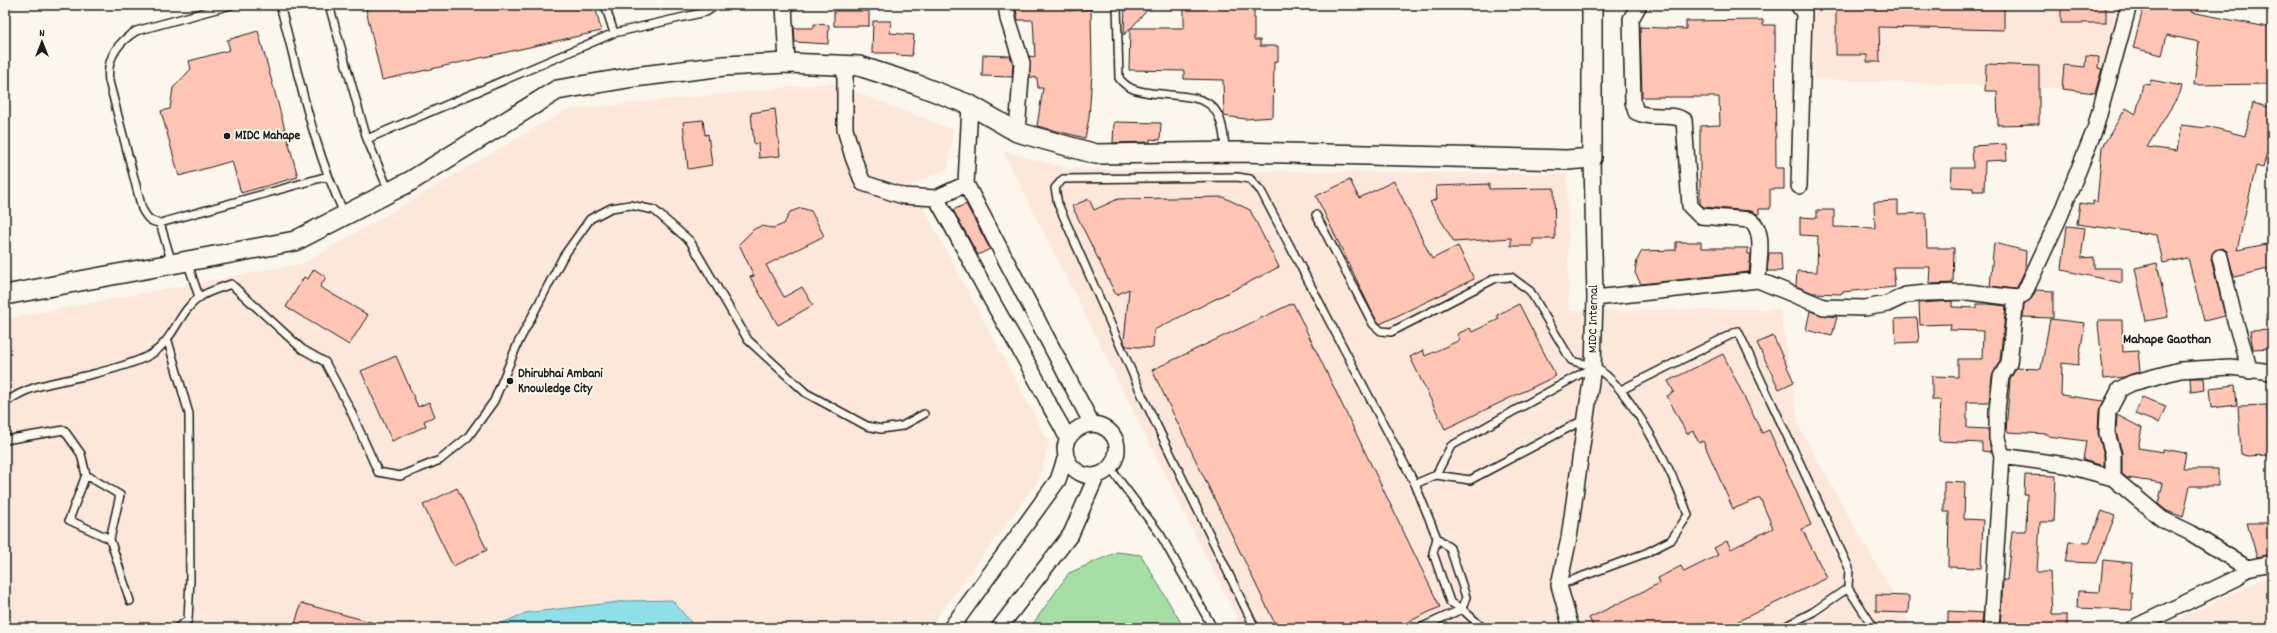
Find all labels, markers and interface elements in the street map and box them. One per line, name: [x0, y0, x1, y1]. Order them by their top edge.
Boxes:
north arrow: [22, 22, 62, 62]
text: N: [39, 26, 45, 42]
place label: MIDC Mahape: [235, 127, 301, 146]
marker: MIDC Mahape: [222, 131, 232, 141]
street label: MIDC Internal: [1584, 285, 1604, 353]
district label: Mahape Gaothan: [2123, 330, 2212, 350]
place label: Dhirubhai Ambani Knowledge City: [518, 365, 603, 399]
marker: Dhirubhai Ambani Knowledge City: [505, 376, 515, 386]

